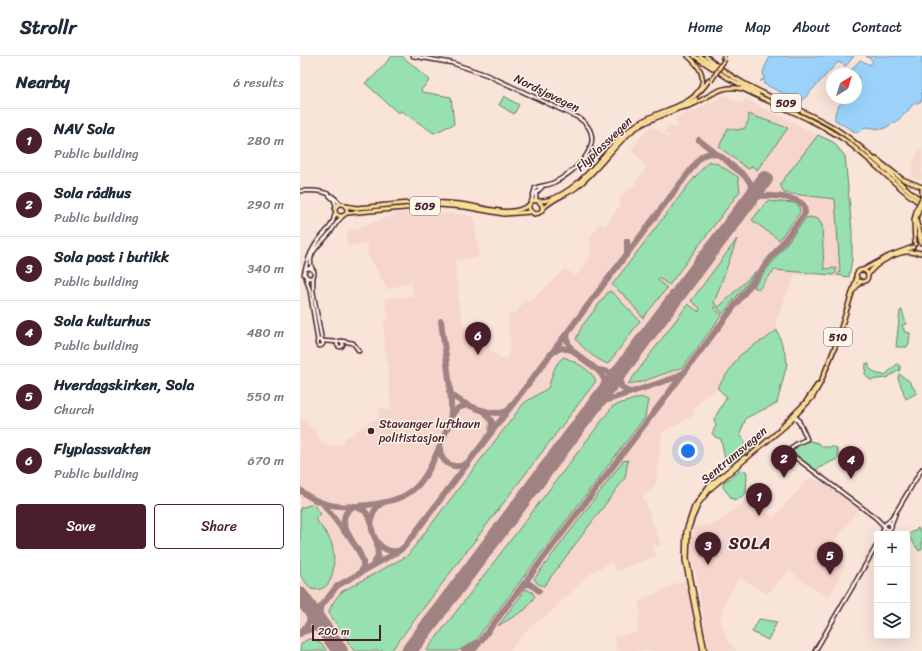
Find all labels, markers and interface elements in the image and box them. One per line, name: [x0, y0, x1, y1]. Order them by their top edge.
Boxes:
text: Strollr: [20, 11, 76, 44]
text: Home: [688, 15, 723, 40]
text: Map: [745, 15, 771, 40]
text: About: [793, 15, 830, 40]
text: Contact: [852, 15, 902, 40]
text: Nearby: [16, 67, 70, 97]
street label: Nordsjøvegen: [510, 68, 584, 119]
north arrow: [826, 68, 862, 104]
text: 6 results: [233, 71, 284, 94]
road number: 509: [771, 94, 801, 112]
street label: Flyplassvegen: [570, 111, 638, 177]
text: NAV Sola: [54, 116, 114, 142]
text: 1: [26, 129, 32, 152]
text: 280 m: [247, 129, 284, 152]
text: Public building: [54, 142, 139, 165]
text: Sola rådhus: [54, 180, 131, 206]
text: 2: [25, 193, 33, 216]
text: 290 m: [247, 193, 284, 216]
road number: 509: [410, 197, 440, 215]
text: Public building: [54, 206, 139, 229]
text: Sola post i butikk: [54, 244, 169, 270]
text: 3: [25, 257, 33, 280]
text: 340 m: [247, 257, 284, 280]
text: Public building: [54, 270, 139, 293]
text: Sola kulturhus: [54, 308, 151, 334]
text: 4: [25, 321, 33, 344]
text: 480 m: [246, 321, 284, 344]
pin: 6: [465, 322, 491, 355]
road number: 510: [824, 328, 852, 346]
text: Public building: [54, 334, 139, 357]
text: Hverdagskirken, Sola: [54, 372, 194, 398]
text: 5: [25, 385, 33, 408]
text: 550 m: [247, 385, 284, 408]
text: Church: [54, 398, 95, 421]
place label: Stavanger lufthavn politistasjon: [378, 413, 481, 449]
street label: Sentrumsvegen: [696, 420, 773, 490]
marker: Stavanger lufthavn politistasjon: [366, 426, 376, 436]
text: Flyplassvakten: [54, 436, 151, 462]
your location: [678, 441, 698, 461]
pin: 2: [771, 445, 797, 478]
pin: 4: [838, 446, 864, 479]
text: 6: [25, 449, 33, 472]
text: 670 m: [248, 449, 284, 472]
text: Public building: [54, 462, 139, 485]
pin: 1: [746, 483, 772, 516]
button: Save: [16, 504, 146, 549]
button: Share: [154, 504, 284, 549]
district label: SOLA: [728, 529, 771, 558]
map controls: [874, 531, 910, 639]
button: +: [874, 531, 910, 567]
pin: 3: [695, 532, 721, 565]
pin: 5: [817, 542, 843, 575]
button: −: [874, 567, 910, 603]
button: layers: [874, 603, 910, 639]
text: 200 m: [318, 622, 350, 641]
scale bar: [312, 623, 381, 642]

